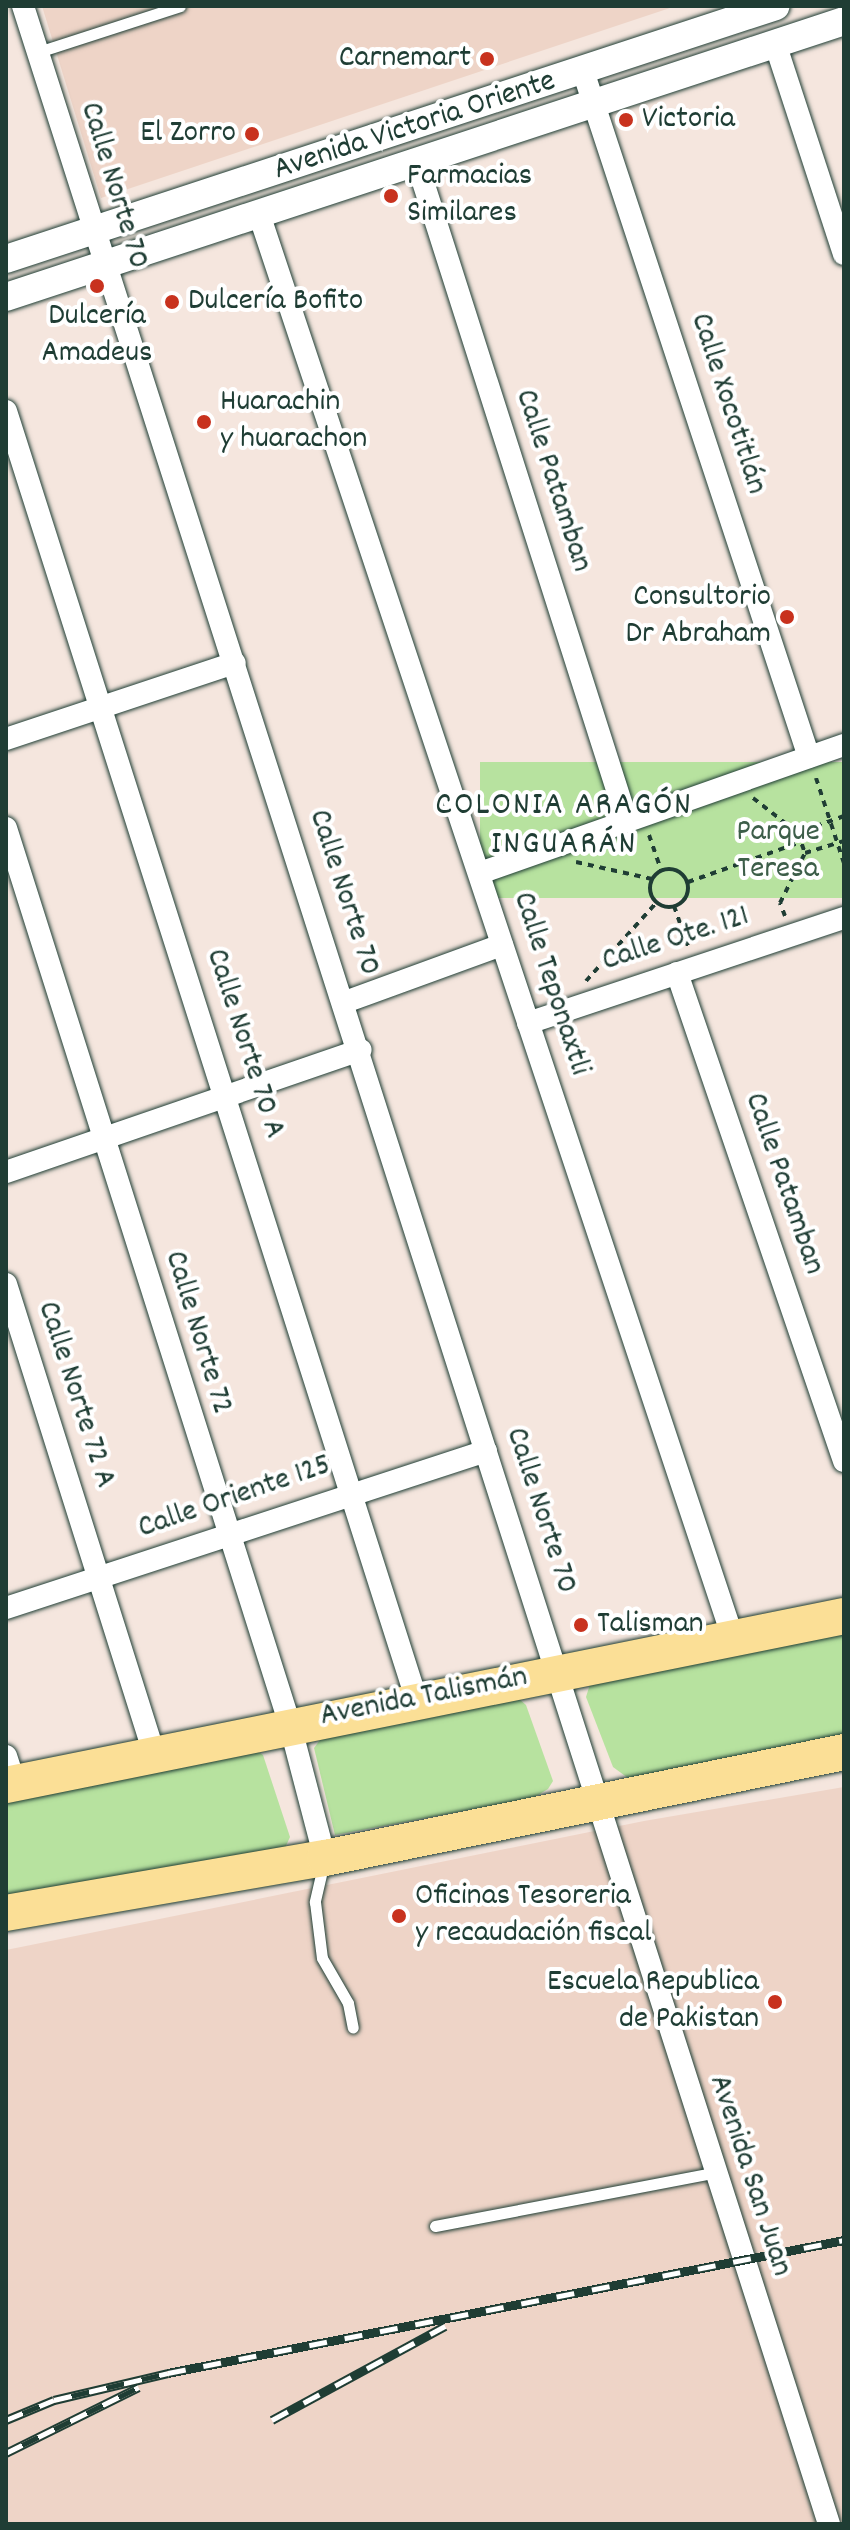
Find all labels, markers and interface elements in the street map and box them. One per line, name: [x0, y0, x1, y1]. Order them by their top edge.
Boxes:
place label: Carnemart: [339, 40, 471, 78]
marker: Carnemart: [478, 50, 496, 68]
street label: Avenida Victoria Oriente: [269, 63, 561, 191]
street label: Calle Norte 70: [69, 98, 157, 274]
place label: Victoria: [642, 101, 735, 139]
marker: Victoria: [617, 111, 635, 129]
place label: El Zorro: [140, 115, 236, 153]
marker: El Zorro: [243, 125, 261, 143]
place label: Farmacias Similares: [407, 159, 532, 234]
marker: Farmacias Similares: [382, 187, 400, 205]
marker: Dulcería Amadeus: [88, 277, 106, 295]
place label: Dulcería Bofito: [188, 283, 363, 321]
marker: Dulcería Bofito: [163, 293, 181, 311]
place label: Dulcería Amadeus: [42, 299, 152, 374]
street label: Calle Xocotitlán: [680, 309, 774, 499]
place label: Huarachin y huarachon: [220, 385, 367, 460]
street label: Calle Patamban: [504, 385, 600, 577]
marker: Huarachin y huarachon: [195, 413, 213, 431]
place label: Consultorio Dr Abraham: [625, 580, 771, 655]
marker: Consultorio Dr Abraham: [778, 608, 796, 626]
district label: COLONIA ARAGÓN INGUARÁN: [435, 786, 693, 866]
street label: Calle Norte 70: [298, 805, 388, 981]
park label: Parque Teresa: [736, 815, 820, 890]
street label: Calle Teponaxtli: [502, 888, 598, 1080]
street label: Calle Ote. 121: [598, 898, 754, 982]
street label: Calle Norte 70 A: [195, 944, 293, 1144]
street label: Calle Patamban: [734, 1088, 832, 1280]
street label: Calle Norte 72: [154, 1247, 240, 1419]
street label: Calle Norte 72 A: [27, 1297, 123, 1493]
street label: Calle Norte 70: [495, 1423, 585, 1599]
street label: Calle Oriente 125: [134, 1447, 336, 1549]
place label: Talisman: [597, 1606, 704, 1644]
marker: Talisman: [572, 1616, 590, 1634]
street label: Avenida Talismán: [317, 1659, 531, 1737]
place label: Oficinas Tesoreria y recaudación fiscal: [415, 1879, 652, 1954]
marker: Oficinas Tesoreria y recaudación fiscal: [390, 1907, 408, 1925]
place label: Escuela Republica de Pakistan: [547, 1965, 759, 2040]
marker: Escuela Republica de Pakistan: [766, 1993, 784, 2011]
street label: Avenida San Juan: [698, 2071, 800, 2281]

